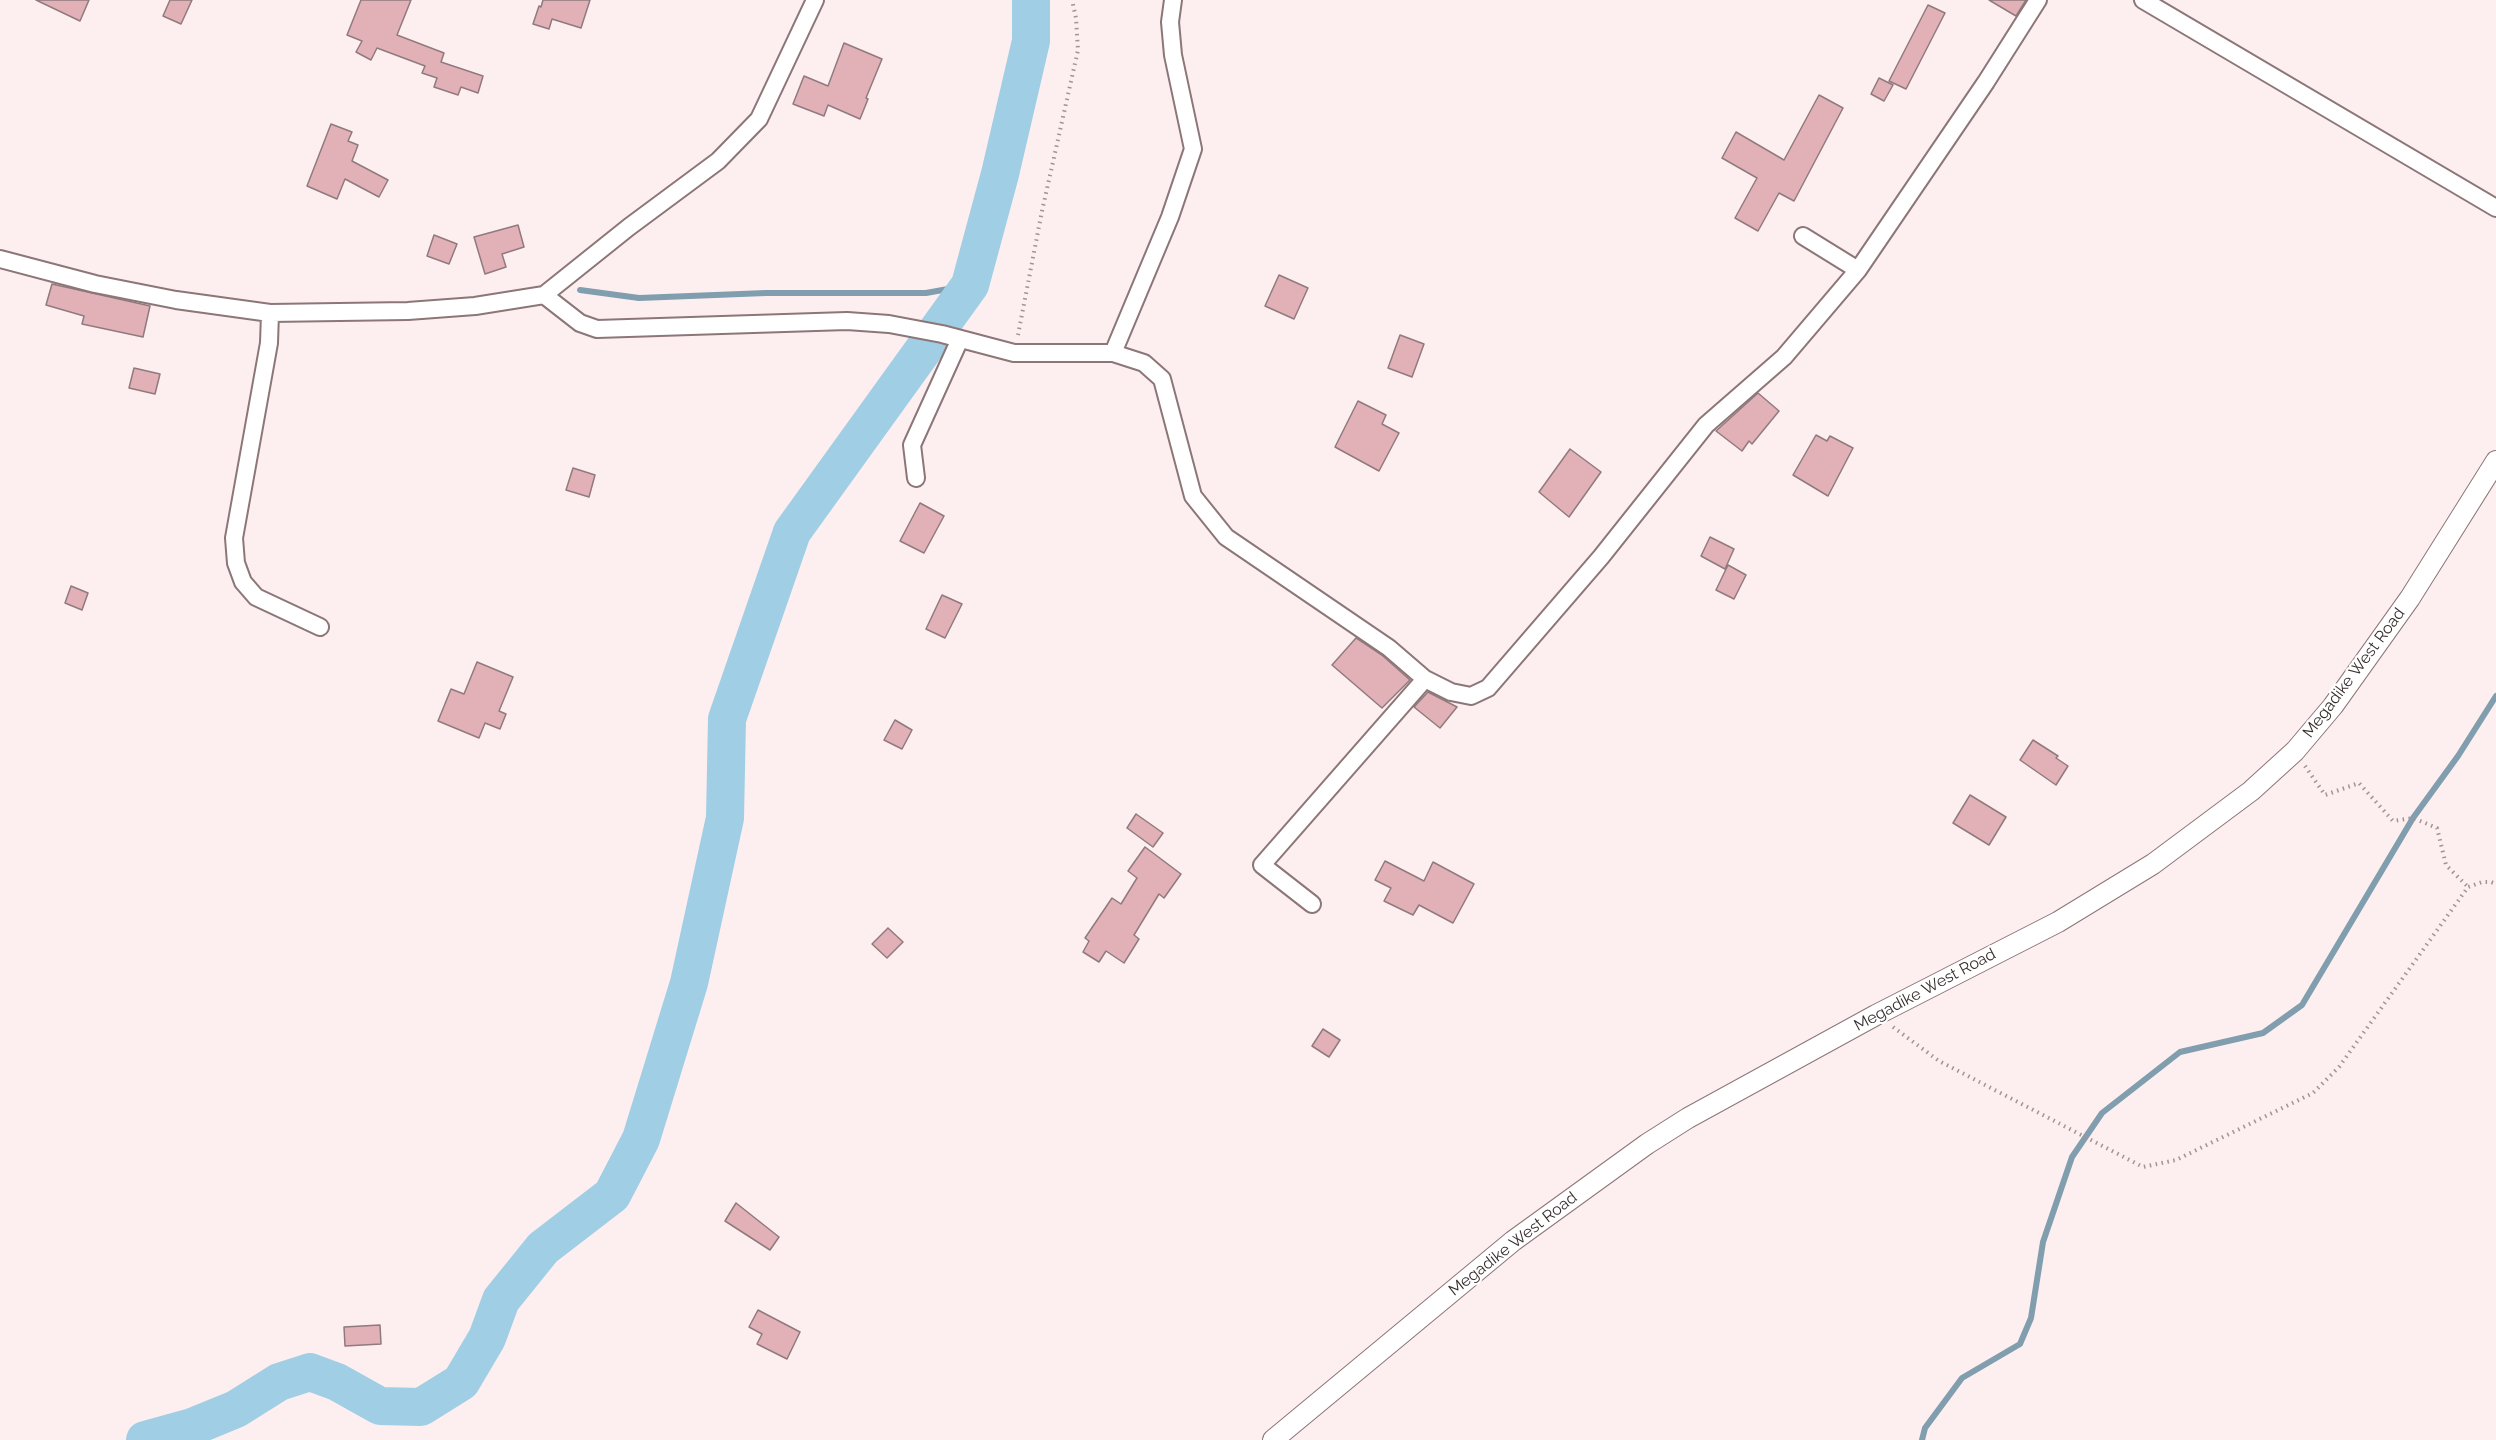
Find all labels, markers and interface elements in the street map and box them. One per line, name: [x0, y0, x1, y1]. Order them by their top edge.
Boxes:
street label: Megadike West Road: [2299, 604, 2409, 742]
street label: Megadike West Road: [1851, 945, 1999, 1035]
street label: Megadike West Road: [1445, 1188, 1581, 1300]

